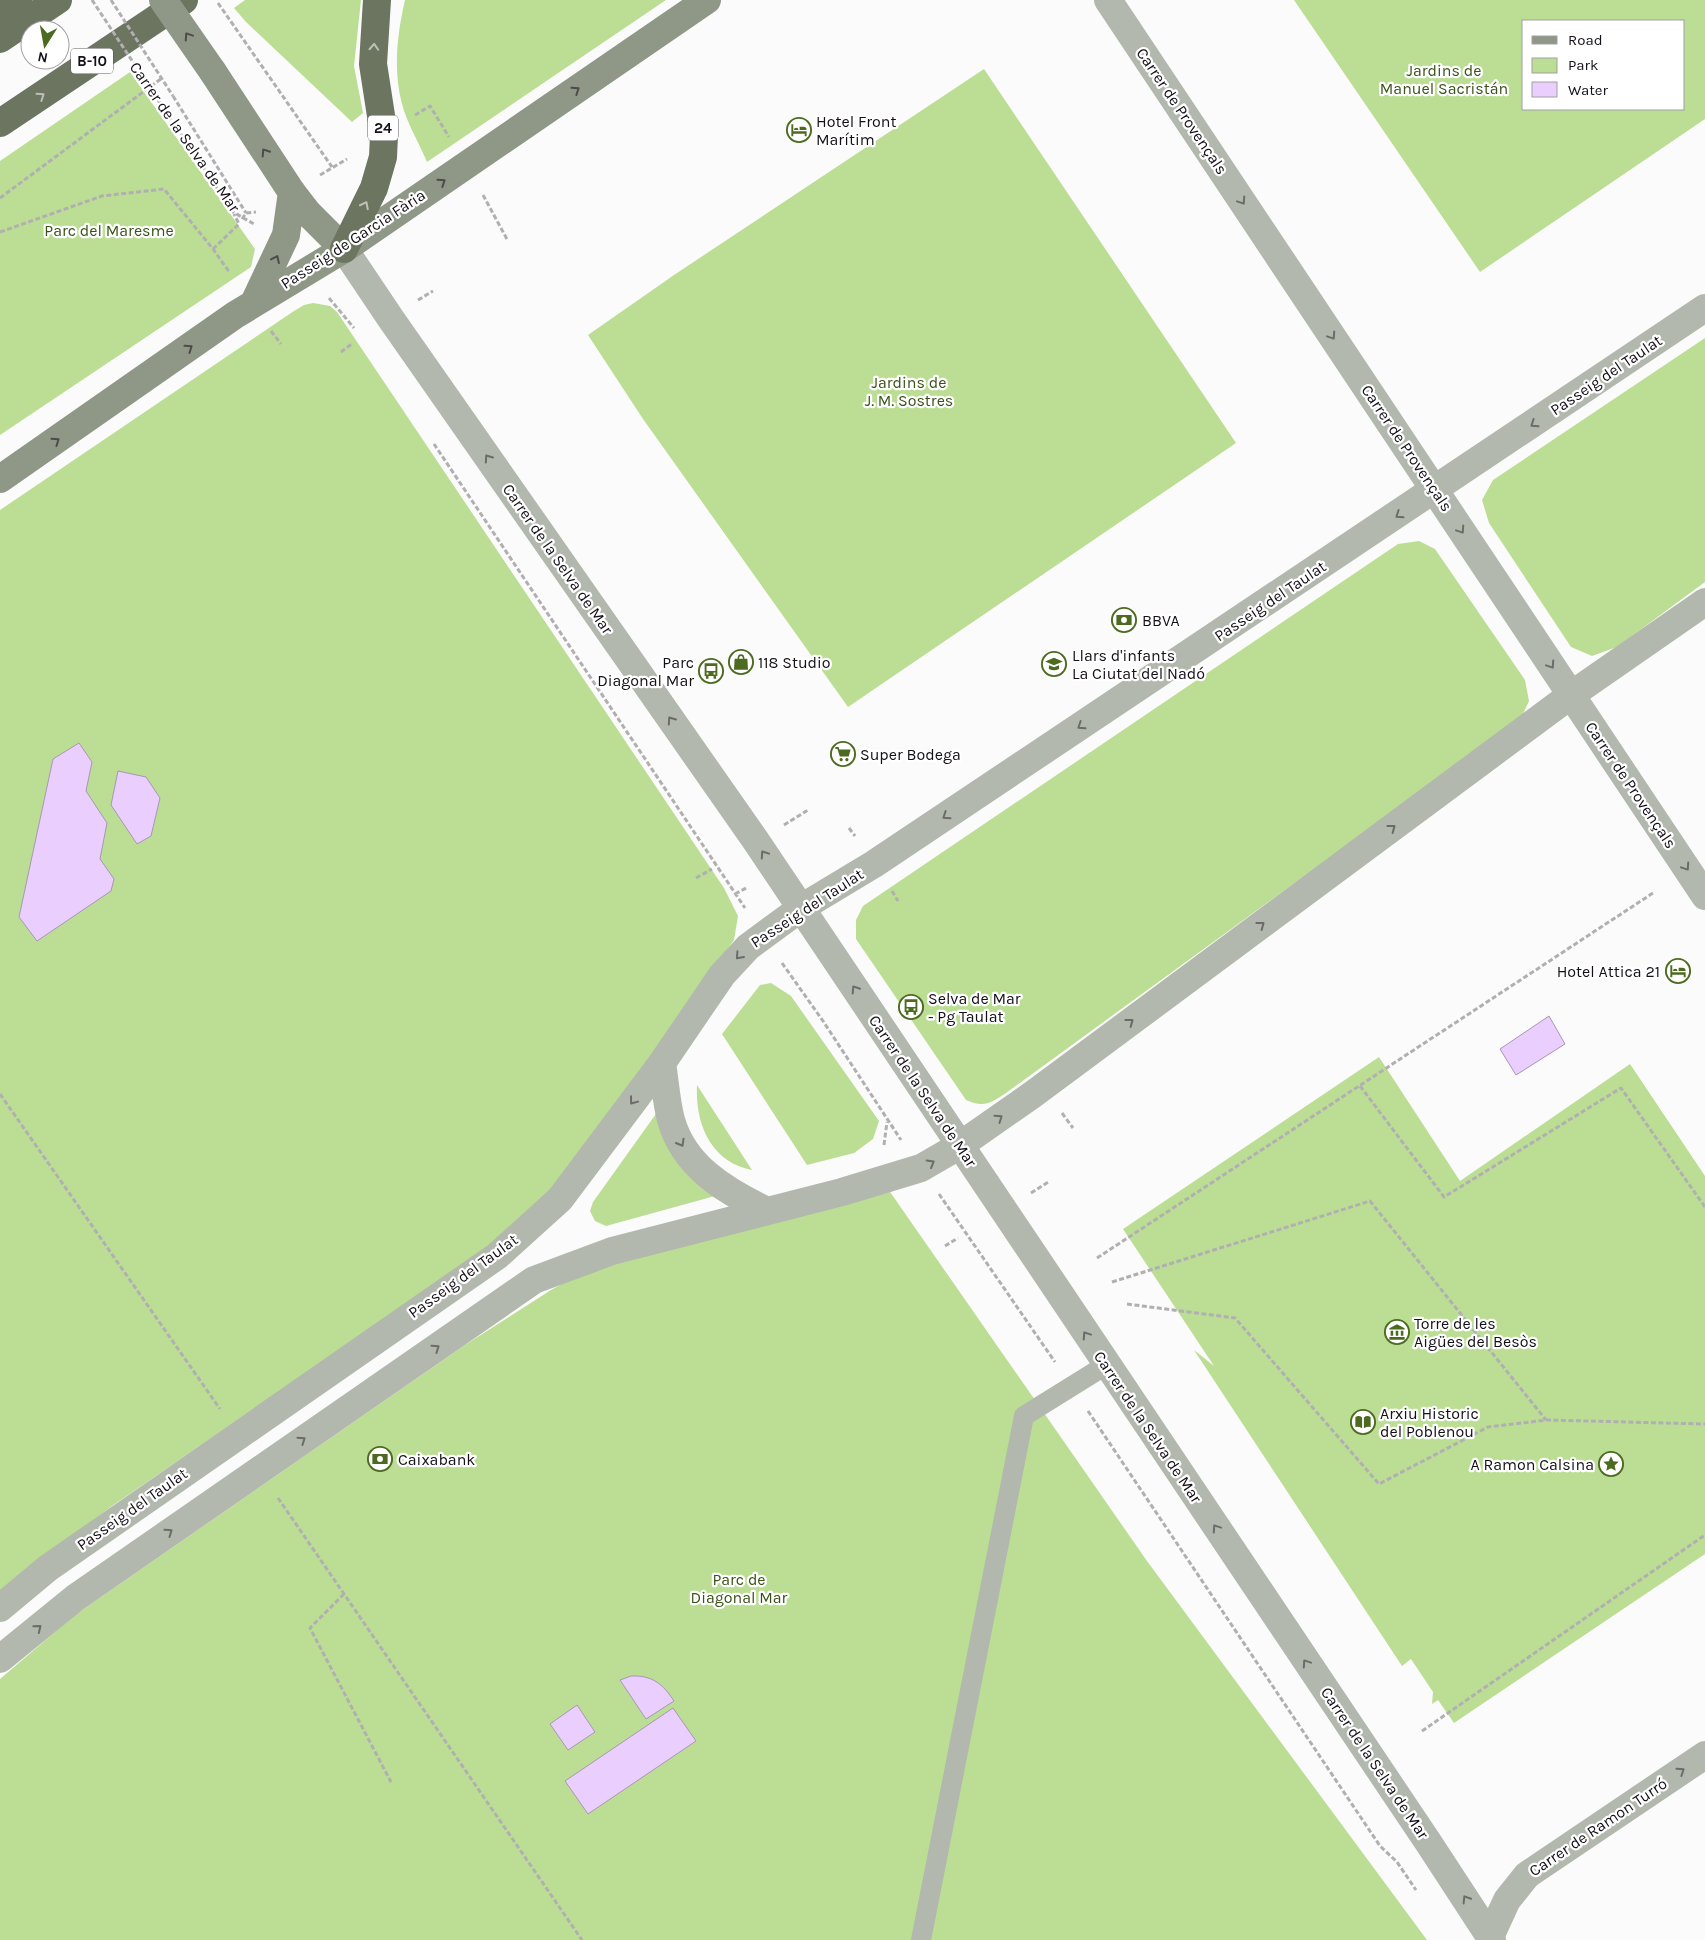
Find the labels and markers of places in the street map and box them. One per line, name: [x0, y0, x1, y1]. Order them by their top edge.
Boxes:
place label: Hotel Front Marítim: [816, 112, 897, 149]
hotel icon: Hotel Front Marítim: [786, 117, 812, 143]
bank icon: BBVA: [1111, 607, 1137, 633]
place label: BBVA: [1142, 611, 1180, 630]
place label: Llars d'infants La Ciutat del Nadó: [1072, 646, 1205, 683]
shop icon: 118 Studio: [728, 649, 754, 675]
school or university icon: Llars d'infants La Ciutat del Nadó: [1041, 651, 1067, 677]
place label: Parc Diagonal Mar: [597, 653, 694, 690]
place label: 118 Studio: [758, 653, 831, 672]
bus stop icon: Parc Diagonal Mar: [698, 658, 724, 684]
supermarket icon: Super Bodega: [830, 741, 856, 767]
place label: Super Bodega: [860, 745, 961, 764]
hotel icon: Hotel Attica 21: [1665, 958, 1691, 984]
place label: Hotel Attica 21: [1557, 962, 1660, 981]
place label: Selva de Mar - Pg Taulat: [928, 989, 1021, 1026]
bus stop icon: Selva de Mar - Pg Taulat: [898, 994, 924, 1020]
place label: Torre de les Aigües del Besòs: [1414, 1314, 1537, 1351]
museum icon: Torre de les Aigües del Besòs: [1384, 1319, 1410, 1345]
place label: Arxiu Historic del Poblenou: [1380, 1404, 1479, 1441]
library icon: Arxiu Historic del Poblenou: [1350, 1409, 1376, 1435]
bank icon: Caixabank: [367, 1446, 393, 1472]
place label: Caixabank: [398, 1450, 475, 1469]
place icon: A Ramon Calsina: [1598, 1451, 1624, 1477]
place label: A Ramon Calsina: [1470, 1455, 1594, 1474]

